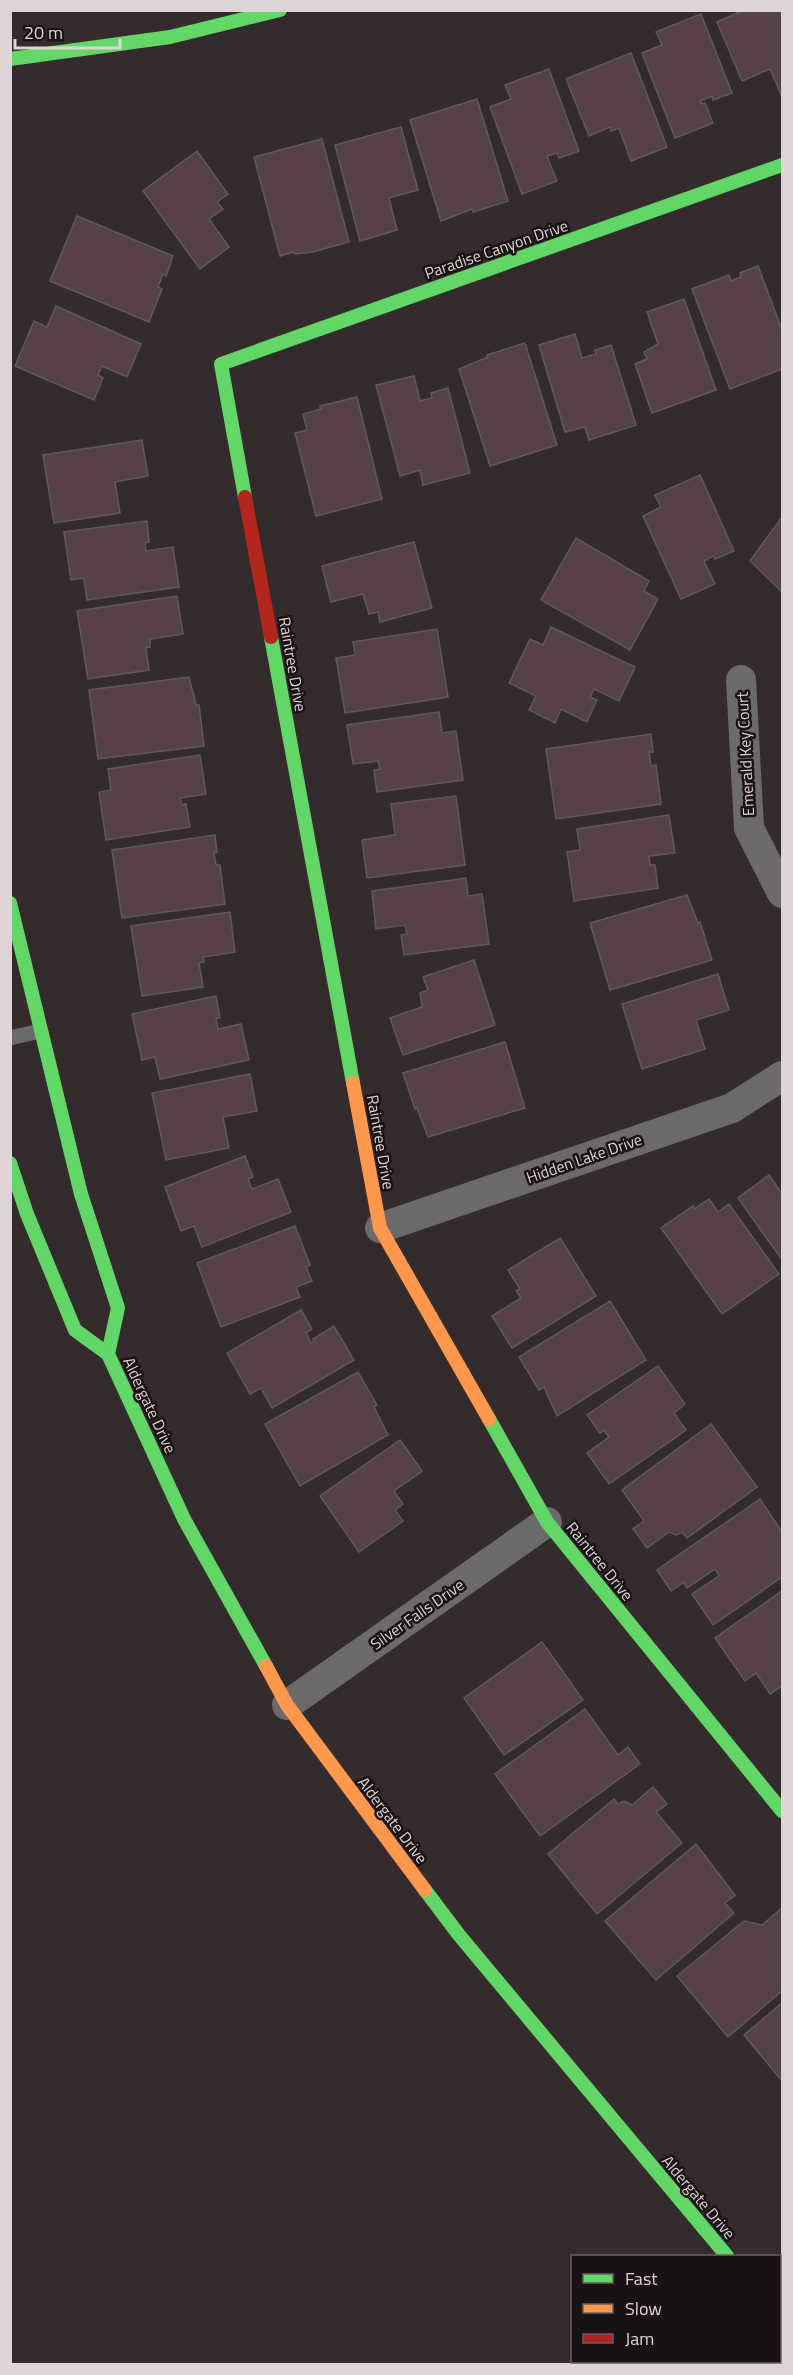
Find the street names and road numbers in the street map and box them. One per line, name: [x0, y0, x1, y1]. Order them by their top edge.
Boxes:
street label: Paradise Canyon Drive: [421, 213, 571, 285]
street label: Raintree Drive: [273, 615, 313, 713]
street label: Emerald Key Court: [730, 691, 760, 817]
street label: Raintree Drive: [361, 1093, 401, 1191]
street label: Hidden Lake Drive: [523, 1127, 645, 1189]
street label: Aldergate Drive: [117, 1353, 183, 1457]
street label: Raintree Drive: [561, 1516, 639, 1606]
street label: Silver Falls Drive: [365, 1573, 469, 1655]
street label: Aldergate Drive: [352, 1771, 434, 1869]
street label: Aldergate Drive: [656, 2150, 742, 2244]

